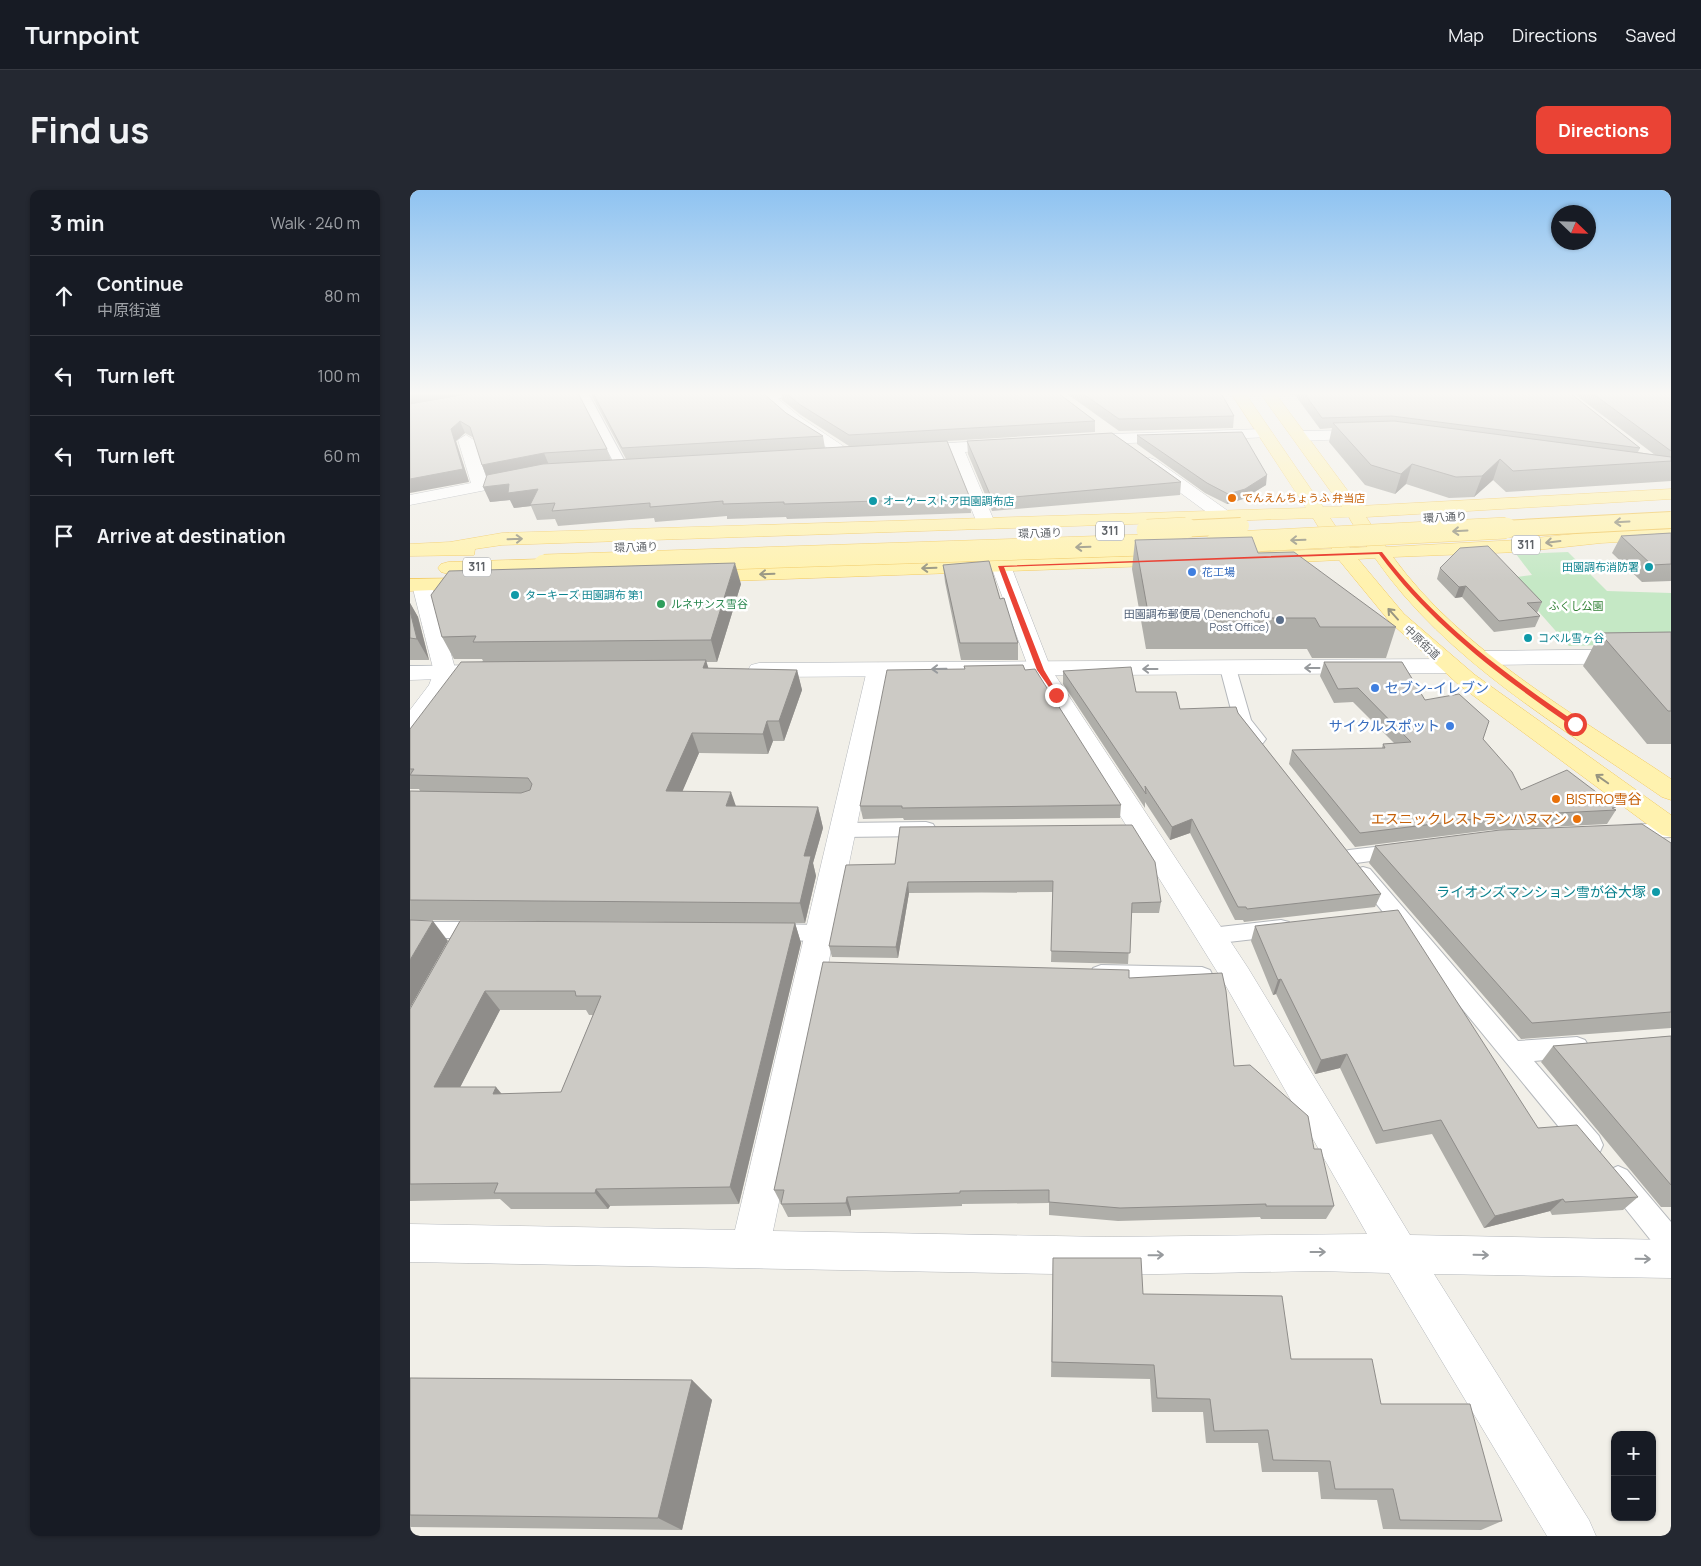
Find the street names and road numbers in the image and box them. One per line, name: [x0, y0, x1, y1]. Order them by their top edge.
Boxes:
street label: 環八通り: [1423, 508, 1467, 525]
road number: 311: [1096, 522, 1124, 541]
street label: 環八通り: [1018, 524, 1062, 541]
road number: 311: [1512, 536, 1540, 554]
street label: 環八通り: [614, 538, 658, 555]
road number: 311: [463, 558, 491, 577]
street label: 中原街道: [1401, 621, 1444, 662]

